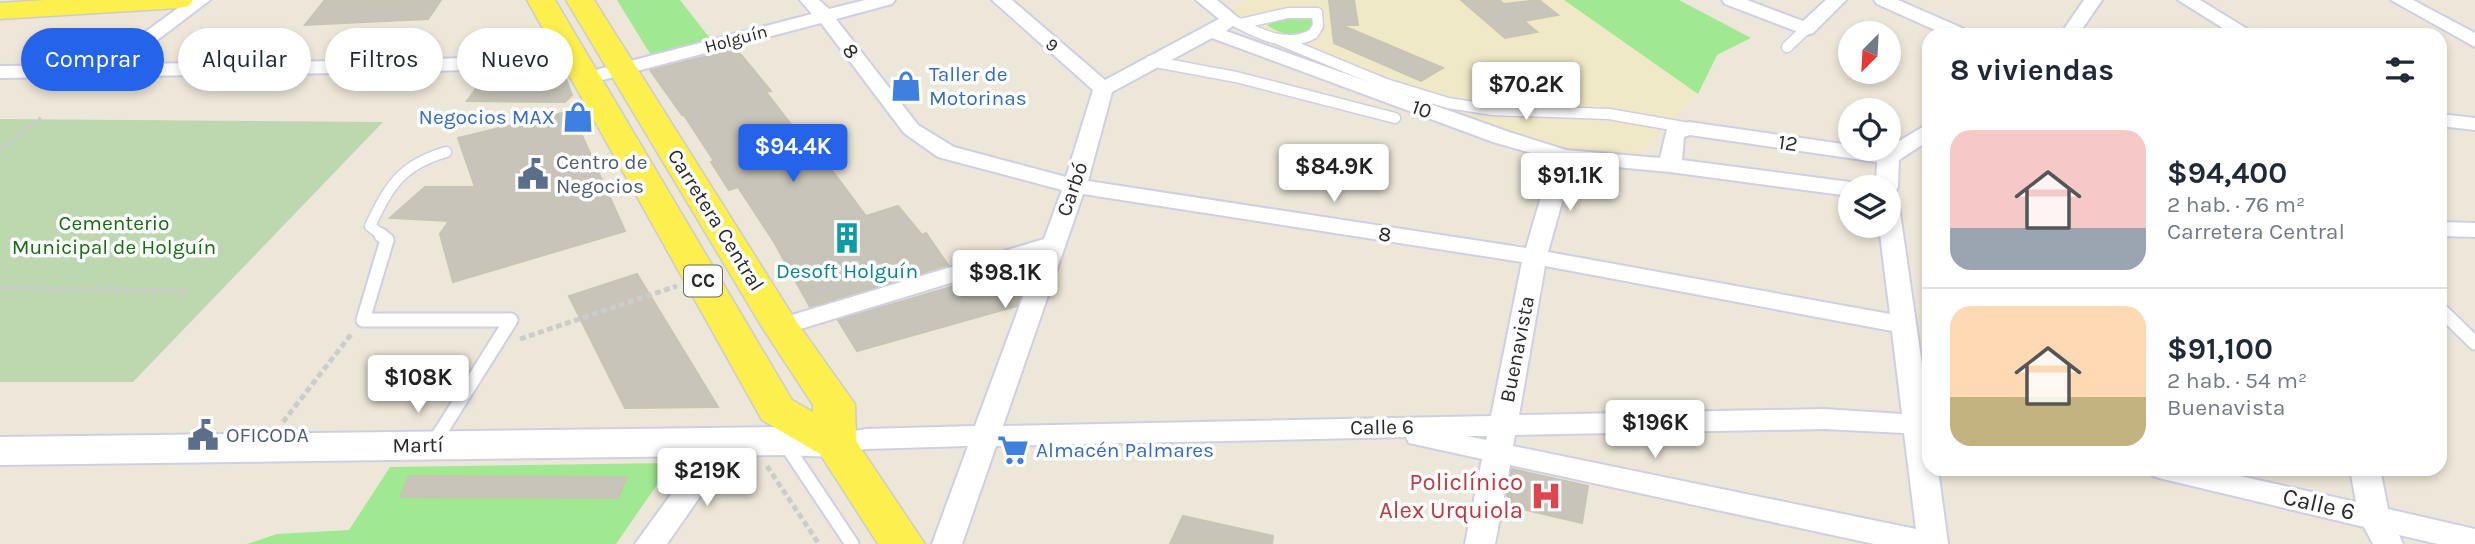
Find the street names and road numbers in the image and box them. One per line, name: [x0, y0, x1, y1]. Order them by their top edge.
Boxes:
street label: Holguín: [702, 20, 770, 58]
street label: 9: [1041, 33, 1063, 57]
street label: 8: [838, 39, 864, 63]
street label: 10: [1409, 94, 1435, 124]
street label: 12: [1777, 130, 1799, 156]
street label: Carretera Central: [663, 145, 769, 295]
street label: Carbó: [1052, 159, 1092, 219]
street label: 8: [1377, 221, 1393, 247]
road number: CC: [684, 266, 722, 296]
street label: Buenavista: [1495, 294, 1539, 404]
street label: Calle 6: [1350, 414, 1414, 440]
street label: Martí: [392, 433, 444, 457]
street label: Calle 6: [2280, 482, 2358, 526]

